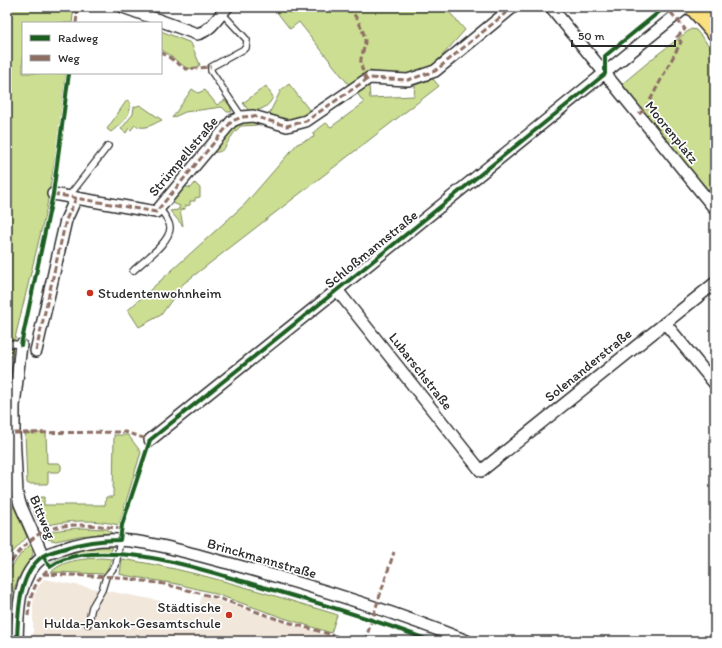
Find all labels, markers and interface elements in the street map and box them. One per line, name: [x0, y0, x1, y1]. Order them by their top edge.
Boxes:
legend: [22, 22, 162, 74]
scale bar: [572, 22, 675, 48]
text: 50 m: [578, 29, 604, 43]
text: Radweg: [58, 31, 99, 45]
text: Weg: [58, 51, 81, 65]
street label: Moorenplatz: [641, 98, 702, 167]
street label: Strümpellstraße: [145, 113, 222, 200]
street label: Schloßmannstraße: [321, 206, 422, 292]
place label: Studentenwohnheim: [98, 285, 222, 302]
marker: Studentenwohnheim: [85, 288, 95, 298]
street label: Solenanderstraße: [541, 325, 635, 406]
street label: Lubarschstraße: [385, 329, 456, 414]
street label: Bittweg: [26, 493, 60, 542]
street label: Brinckmannstraße: [205, 535, 319, 582]
place label: Städtische Hulda-Pankok-Gesamtschule: [44, 599, 221, 632]
marker: Städtische Hulda-Pankok-Gesamtschule: [224, 610, 234, 620]

